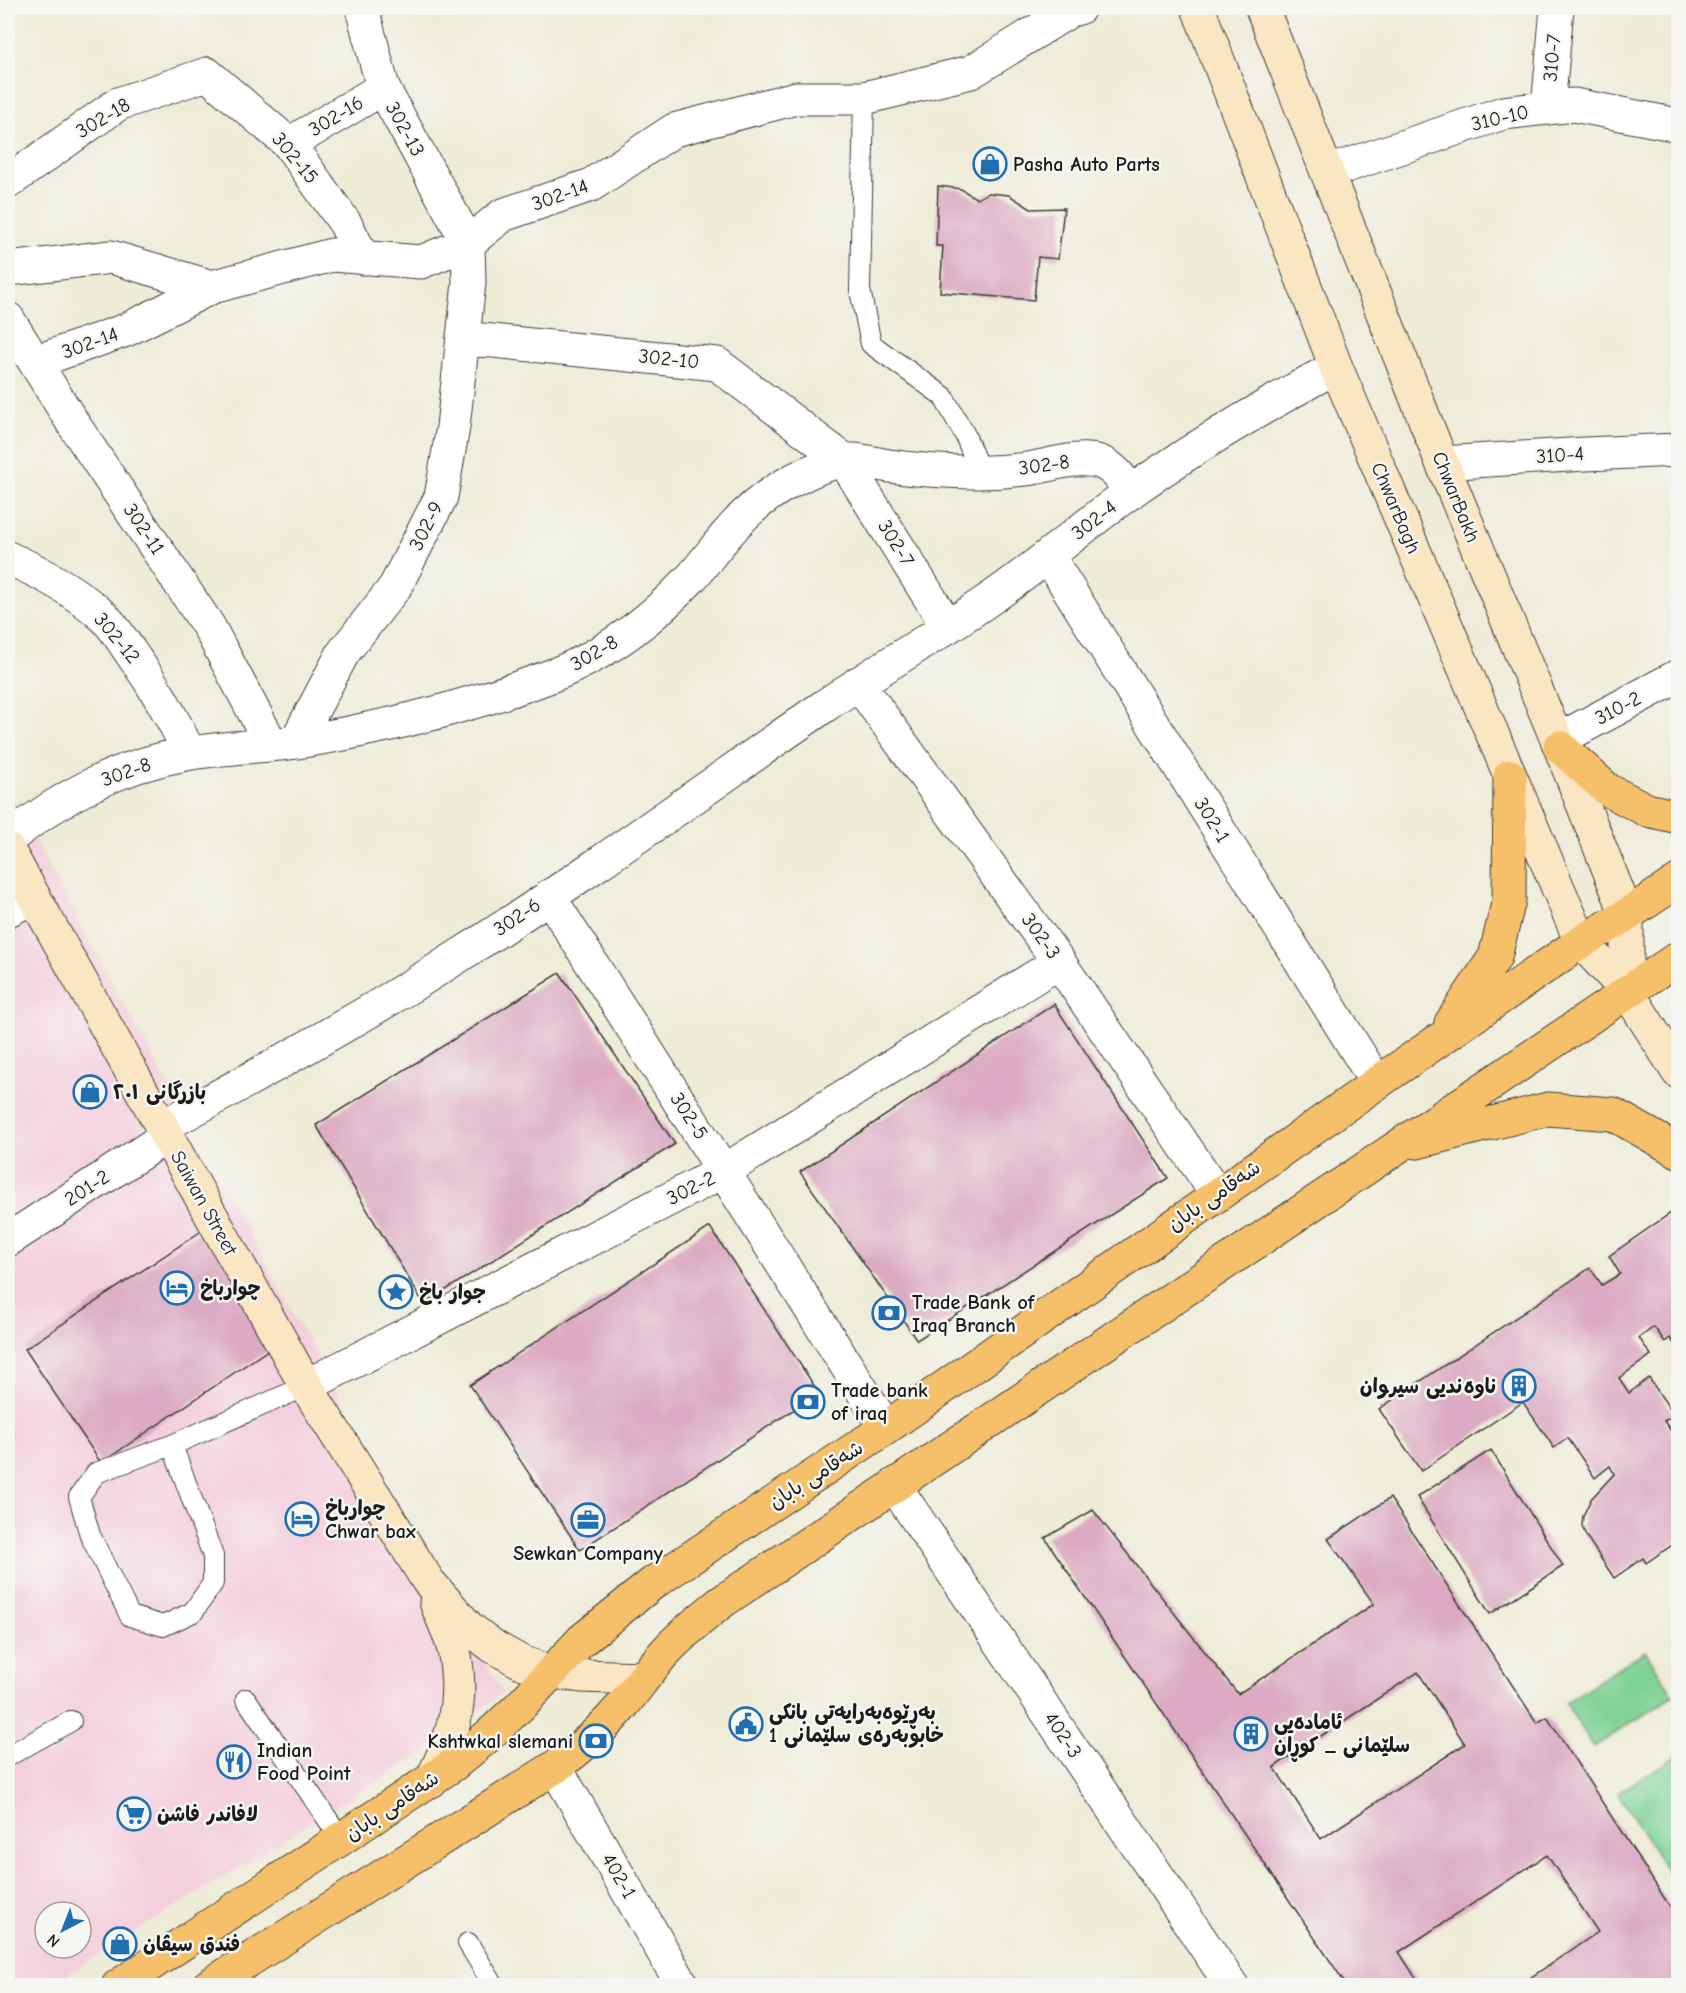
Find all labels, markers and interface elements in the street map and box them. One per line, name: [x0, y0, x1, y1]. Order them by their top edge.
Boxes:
street label: 310-7: [1538, 33, 1566, 83]
street label: 302-16: [305, 91, 367, 141]
street label: 302-18: [72, 93, 134, 143]
street label: 302-13: [381, 98, 429, 160]
street label: 310-10: [1469, 100, 1531, 136]
street label: 302-15: [267, 128, 323, 188]
shop icon: Pasha Auto Parts: [972, 146, 1008, 182]
place label: Pasha Auto Parts: [1013, 153, 1160, 176]
street label: 302-14: [529, 174, 591, 216]
street label: 302-14: [59, 322, 121, 364]
street label: 302-10: [638, 344, 700, 374]
street label: 310-4: [1535, 442, 1585, 468]
street label: ChwarBakh: [1427, 448, 1485, 546]
street label: 302-8: [1017, 450, 1071, 480]
street label: ChwarBagh: [1366, 459, 1426, 557]
street label: 302-4: [1067, 495, 1121, 545]
street label: 302-9: [404, 498, 448, 554]
street label: 302-11: [119, 499, 169, 559]
street label: 302-7: [873, 516, 919, 571]
street label: 302-12: [89, 608, 145, 668]
street label: 302-8: [566, 630, 622, 676]
street label: 310-2: [1591, 686, 1645, 730]
street label: 302-8: [98, 752, 154, 792]
street label: 302-1: [1189, 793, 1235, 847]
street label: 302-6: [489, 893, 545, 941]
street label: 302-3: [1017, 909, 1065, 963]
shop icon: بازرگانی ٢٠١: [72, 1074, 108, 1110]
place label: بازرگانی ٢٠١: [113, 1080, 206, 1105]
street label: 302-5: [665, 1088, 713, 1144]
street label: Saiwan Street: [166, 1147, 243, 1260]
street label: شەقامی بابان: [1163, 1156, 1265, 1237]
street label: 201-2: [60, 1165, 114, 1211]
street label: 302-2: [663, 1166, 719, 1210]
hotel icon: چوارباخ: [159, 1270, 195, 1306]
place icon: جوار باخ: [378, 1274, 414, 1310]
place label: چوارباخ: [200, 1277, 261, 1301]
place label: جوار باخ: [419, 1281, 486, 1305]
place label: Trade Bank of Iraq Branch: [912, 1291, 1036, 1337]
bank icon: Trade Bank of Iraq Branch: [871, 1295, 907, 1331]
building icon: ناوەندیی سیروان: [1501, 1368, 1537, 1404]
place label: ناوەندیی سیروان: [1360, 1375, 1496, 1399]
place label: Trade bank of iraq: [831, 1379, 928, 1425]
bank icon: Trade bank of iraq: [790, 1384, 826, 1420]
street label: شەقامی بابان: [765, 1436, 868, 1515]
place label: چوارباخ Chwar bax: [325, 1497, 416, 1543]
hotel icon: چوارباخ Chwar bax: [284, 1501, 320, 1537]
office icon: Sewkan Company: [570, 1502, 606, 1538]
place label: Sewkan Company: [513, 1542, 664, 1565]
place label: بەڕێوەبەرایەتی بانکی خابوبەرەی سلێمانی 1: [769, 1701, 944, 1748]
public building icon: بەڕێوەبەرایەتی بانکی خابوبەرەی سلێمانی 1: [728, 1706, 764, 1742]
street label: 402-3: [1039, 1708, 1087, 1762]
place label: ئامادەیی سلێمانی _ کوڕان: [1274, 1711, 1410, 1762]
building icon: ئامادەیی سلێمانی _ کوڕان: [1233, 1716, 1269, 1752]
bank icon: Kshtwkal slemani: [578, 1723, 614, 1759]
place label: Kshtwkal slemani: [427, 1730, 573, 1753]
place label: Indian Food Point: [257, 1739, 351, 1785]
restaurant icon: Indian Food Point: [216, 1744, 252, 1780]
street label: شەقامی بابان: [341, 1766, 444, 1846]
supermarket icon: لافاندر فاشن: [116, 1796, 152, 1832]
place label: لافاندر فاشن: [157, 1803, 258, 1826]
street label: 402-1: [597, 1849, 641, 1903]
north arrow: [33, 1900, 93, 1960]
shop icon: فندق سيڤان: [102, 1926, 138, 1962]
text: N: [44, 1930, 64, 1951]
place label: فندق سيڤان: [143, 1933, 240, 1956]

